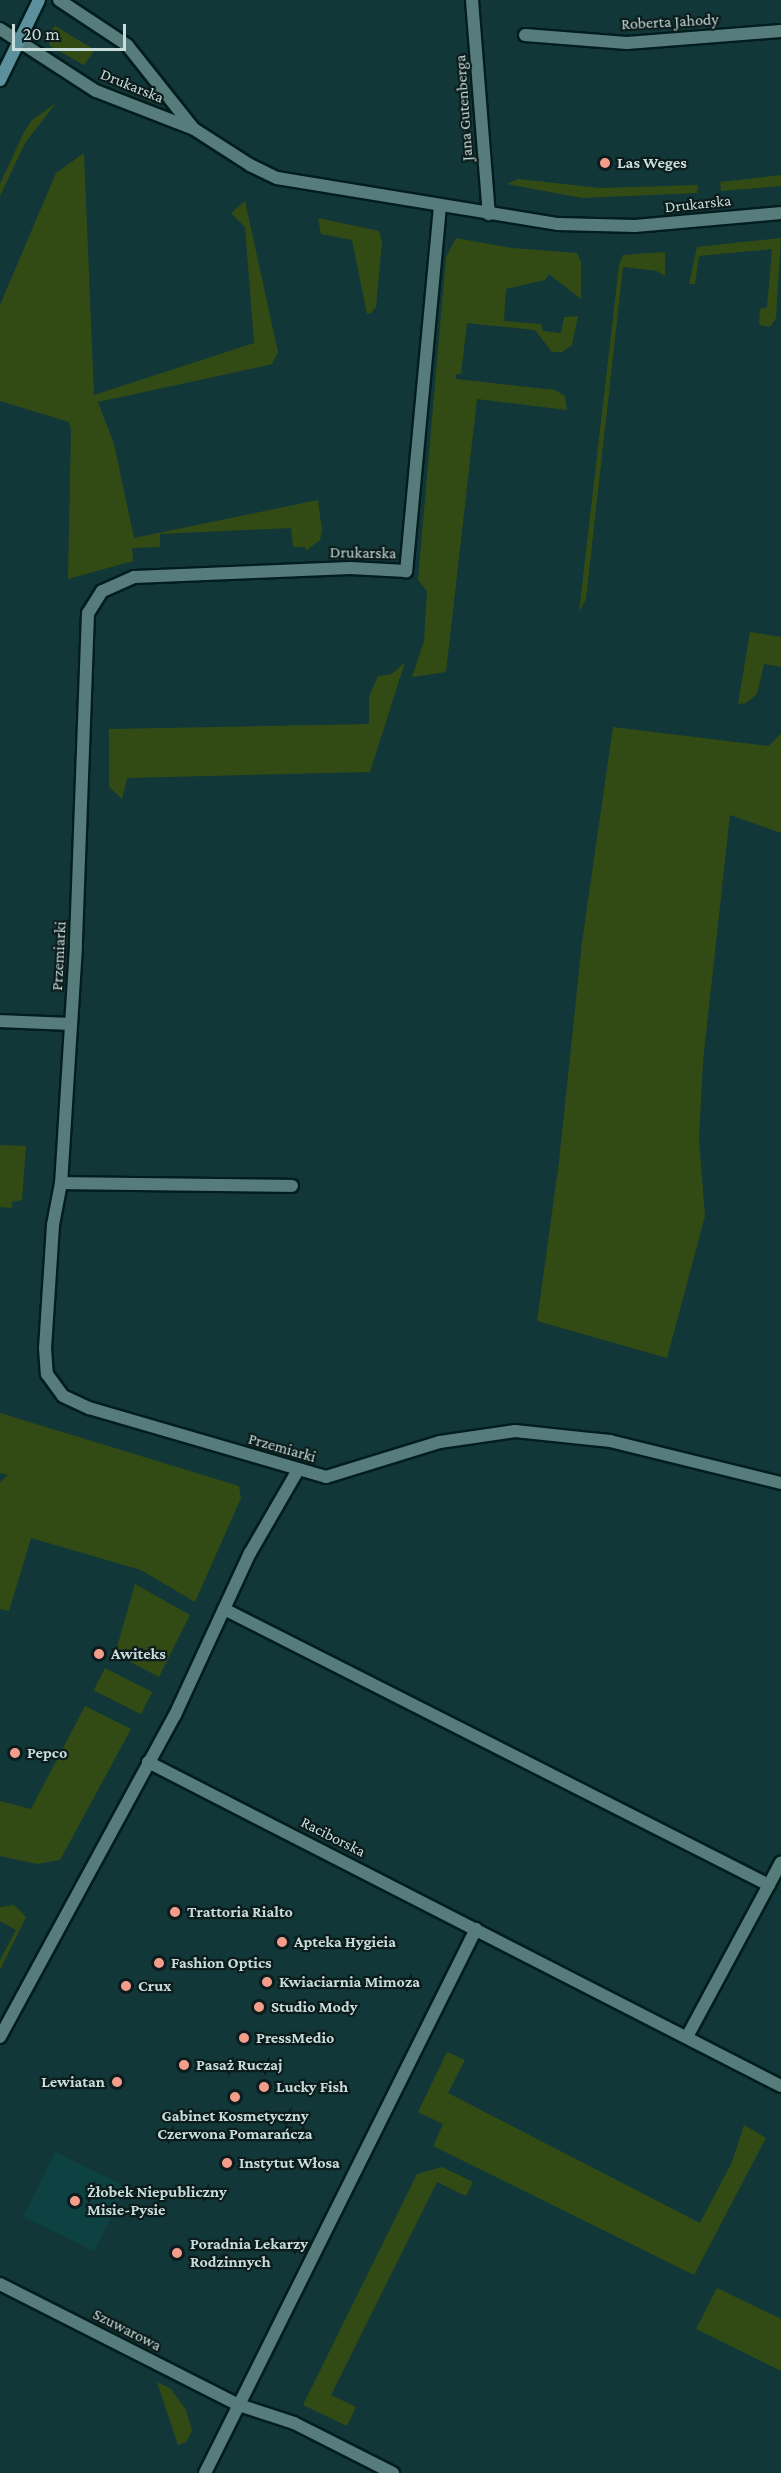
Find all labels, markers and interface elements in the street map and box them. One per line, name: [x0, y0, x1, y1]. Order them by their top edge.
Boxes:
street label: Roberta Jahody: [621, 10, 719, 34]
scale bar: [15, 12, 129, 50]
text: 20 m: [23, 24, 60, 44]
street label: Jana Gutenberga: [451, 54, 477, 162]
street label: Drukarska: [98, 65, 166, 107]
place label: Las Weges: [617, 153, 687, 173]
marker: Las Weges: [598, 156, 612, 170]
street label: Drukarska: [664, 191, 732, 217]
street label: Drukarska: [330, 543, 396, 563]
street label: Przemiarki: [48, 921, 70, 991]
street label: Przemiarki: [246, 1429, 318, 1467]
place label: Awiteks: [111, 1644, 166, 1664]
marker: Awiteks: [92, 1647, 106, 1661]
place label: Pepco: [27, 1743, 67, 1763]
marker: Pepco: [8, 1746, 22, 1760]
street label: Raciborska: [297, 1813, 369, 1861]
place label: Trattoria Rialto: [187, 1902, 293, 1922]
marker: Trattoria Rialto: [168, 1905, 182, 1919]
place label: Apteka Hygieia: [294, 1932, 396, 1952]
marker: Apteka Hygieia: [275, 1935, 289, 1949]
place label: Fashion Optics: [171, 1953, 272, 1973]
marker: Fashion Optics: [152, 1956, 166, 1970]
place label: Kwiaciarnia Mimoza: [279, 1972, 420, 1992]
marker: Kwiaciarnia Mimoza: [260, 1975, 274, 1989]
place label: Crux: [138, 1976, 171, 1996]
marker: Crux: [119, 1979, 133, 1993]
place label: Studio Mody: [271, 1997, 357, 2017]
marker: Studio Mody: [252, 2000, 266, 2014]
place label: PressMedio: [256, 2028, 334, 2048]
marker: PressMedio: [237, 2031, 251, 2045]
place label: Pasaż Ruczaj: [196, 2055, 282, 2075]
marker: Pasaż Ruczaj: [177, 2058, 191, 2072]
place label: Lewiatan: [41, 2072, 105, 2092]
marker: Lewiatan: [110, 2075, 124, 2089]
place label: Lucky Fish: [276, 2077, 348, 2097]
marker: Lucky Fish: [257, 2080, 271, 2094]
marker: Gabinet Kosmetyczny Czerwona Pomarańcza: [228, 2090, 242, 2104]
place label: Gabinet Kosmetyczny Czerwona Pomarańcza: [157, 2106, 313, 2144]
place label: Instytut Włosa: [239, 2153, 340, 2173]
marker: Instytut Włosa: [220, 2156, 234, 2170]
place label: Żłobek Niepubliczny Misie-Pysie: [87, 2182, 227, 2220]
marker: Żłobek Niepubliczny Misie-Pysie: [68, 2194, 82, 2208]
place label: Poradnia Lekarzy Rodzinnych: [190, 2234, 308, 2272]
marker: Poradnia Lekarzy Rodzinnych: [168, 2244, 186, 2262]
street label: Szuwarowa: [90, 2305, 164, 2355]

